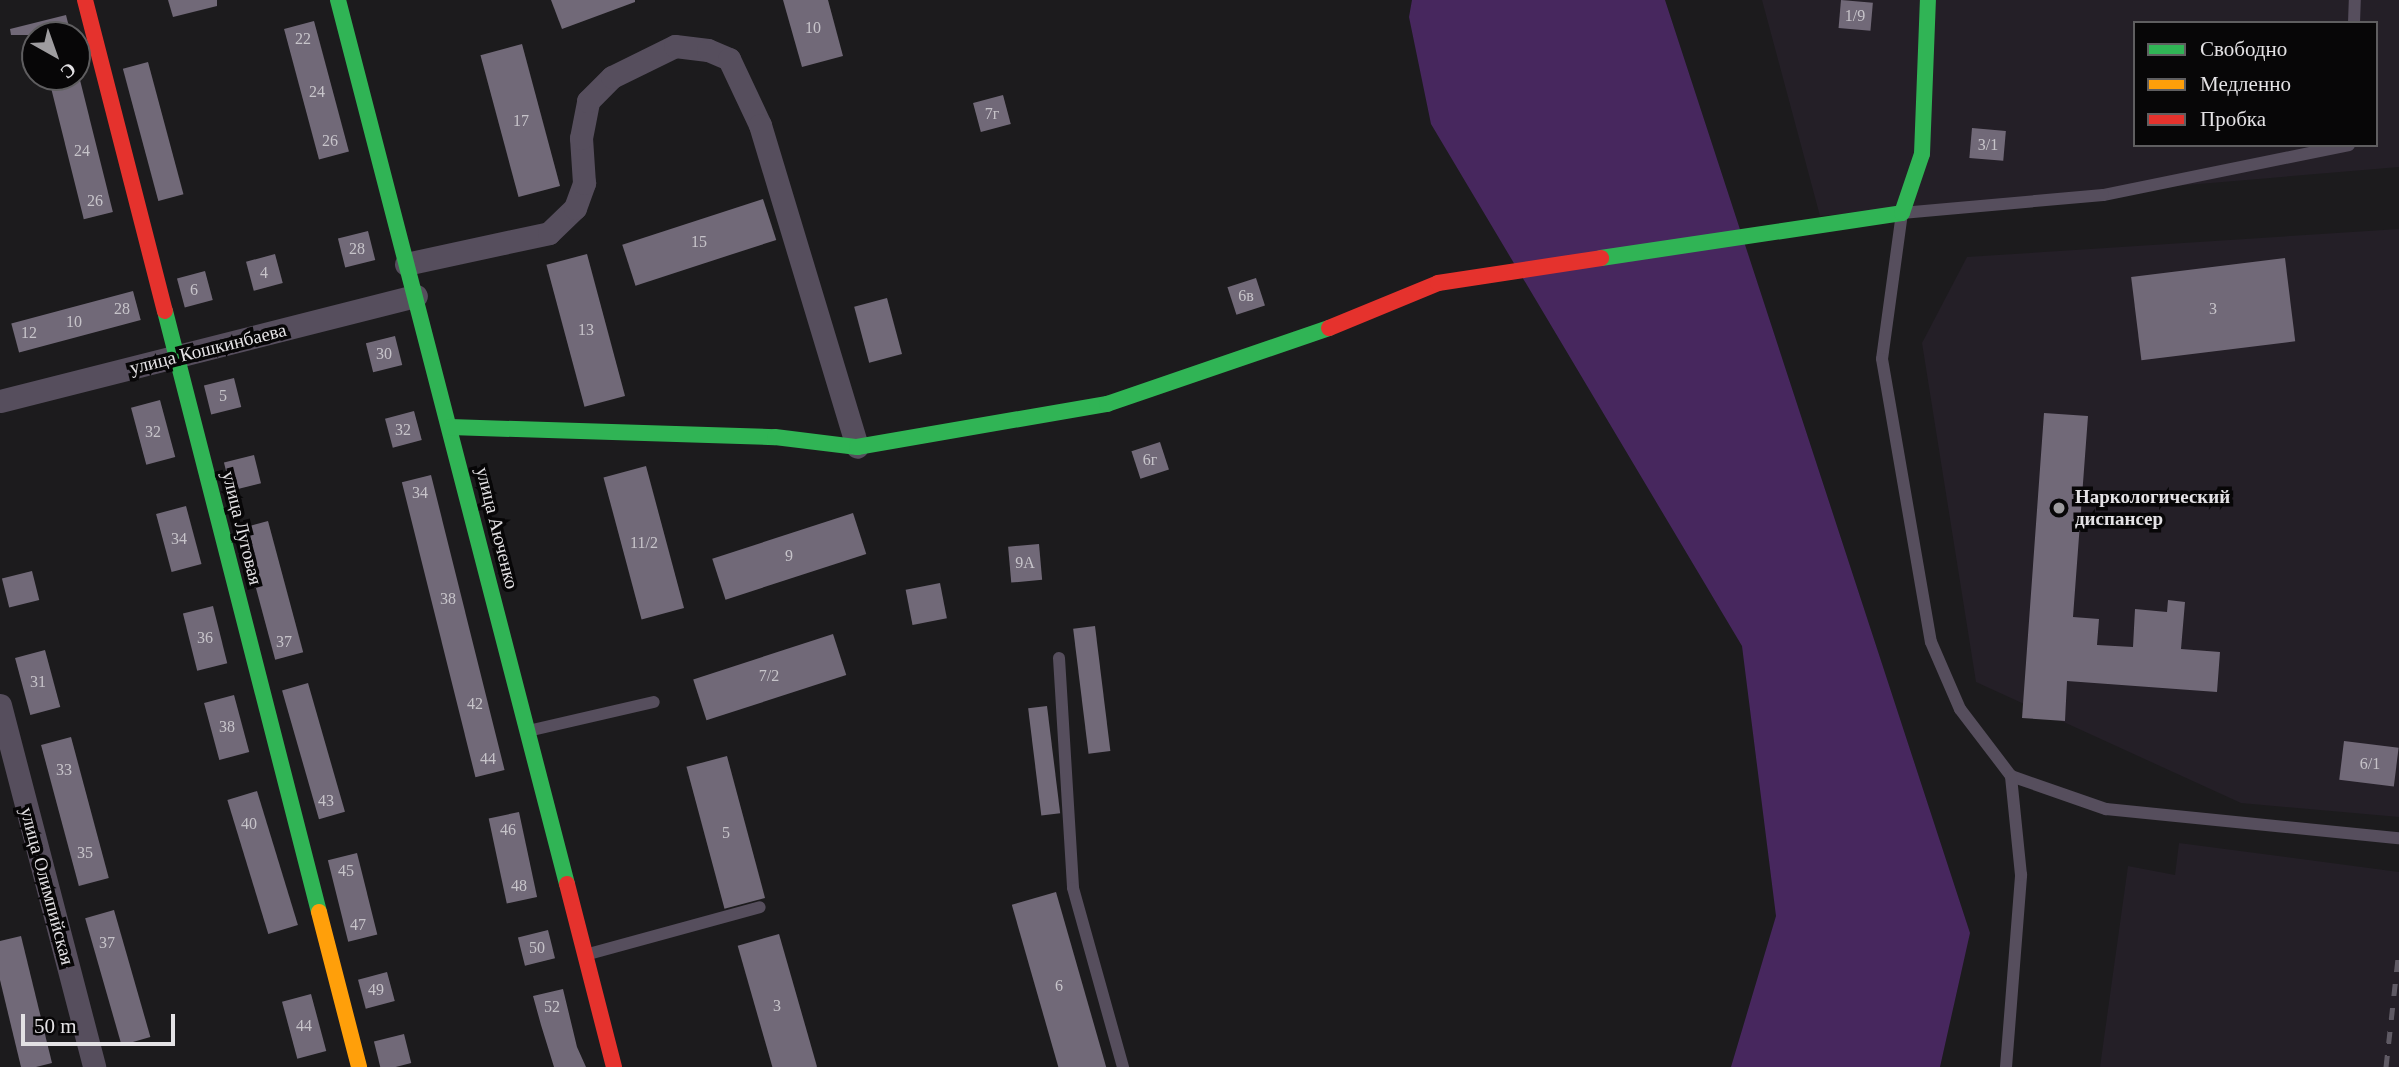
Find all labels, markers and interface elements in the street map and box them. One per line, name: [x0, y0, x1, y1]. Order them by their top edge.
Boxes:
house number: 1/9: [1845, 6, 1865, 26]
house number: 10: [805, 18, 821, 38]
north arrow: [21, 21, 91, 91]
legend: [2133, 21, 2378, 147]
house number: 22: [295, 29, 311, 49]
text: Свободно: [2200, 37, 2287, 61]
text: С: [57, 58, 81, 83]
text: Медленно: [2200, 72, 2291, 96]
house number: 24: [309, 82, 325, 102]
house number: 7г: [985, 104, 999, 124]
text: Пробка: [2200, 107, 2266, 131]
house number: 17: [513, 111, 529, 131]
house number: 26: [322, 131, 338, 151]
house number: 3/1: [1978, 135, 1998, 155]
house number: 24: [74, 141, 90, 161]
house number: 26: [87, 191, 103, 211]
house number: 15: [691, 232, 707, 252]
house number: 28: [349, 239, 365, 259]
house number: 4: [260, 263, 268, 283]
house number: 6: [190, 280, 198, 300]
house number: 6в: [1238, 286, 1254, 306]
house number: 28: [114, 299, 130, 319]
house number: 3: [2209, 299, 2217, 319]
house number: 10: [66, 312, 82, 332]
street label: улица Кошкинбаева: [127, 318, 289, 380]
house number: 13: [578, 320, 594, 340]
house number: 12: [21, 323, 37, 343]
house number: 30: [376, 344, 392, 364]
house number: 5: [219, 386, 227, 406]
house number: 32: [395, 420, 411, 440]
house number: 32: [145, 422, 161, 442]
house number: 6г: [1143, 450, 1157, 470]
street label: улица Аюченко: [471, 465, 523, 591]
street label: улица Луговая: [217, 469, 267, 587]
house number: 34: [412, 483, 428, 503]
place label: Наркологический диспансер: [2075, 486, 2230, 530]
marker: Наркологический диспансер: [2049, 498, 2069, 518]
house number: 34: [171, 529, 187, 549]
house number: 11/2: [630, 533, 658, 553]
house number: 9: [785, 546, 793, 566]
house number: 9А: [1015, 553, 1035, 573]
house number: 38: [440, 589, 456, 609]
house number: 36: [197, 628, 213, 648]
house number: 37: [276, 632, 292, 652]
house number: 7/2: [759, 666, 779, 686]
house number: 31: [30, 672, 46, 692]
house number: 42: [467, 694, 483, 714]
house number: 38: [219, 717, 235, 737]
house number: 44: [480, 749, 496, 769]
house number: 6/1: [2360, 754, 2380, 774]
house number: 33: [56, 760, 72, 780]
house number: 43: [318, 791, 334, 811]
street label: улица Олимпийская: [15, 805, 79, 967]
house number: 40: [241, 814, 257, 834]
house number: 46: [500, 820, 516, 840]
house number: 5: [722, 823, 730, 843]
house number: 35: [77, 843, 93, 863]
house number: 45: [338, 861, 354, 881]
house number: 48: [511, 876, 527, 896]
house number: 47: [350, 915, 366, 935]
house number: 37: [99, 933, 115, 953]
house number: 50: [529, 938, 545, 958]
house number: 6: [1055, 976, 1063, 996]
house number: 49: [368, 980, 384, 1000]
house number: 3: [773, 996, 781, 1016]
house number: 52: [544, 997, 560, 1017]
scale bar: [24, 1000, 178, 1044]
text: 50 m: [34, 1014, 77, 1038]
house number: 44: [296, 1016, 312, 1036]

